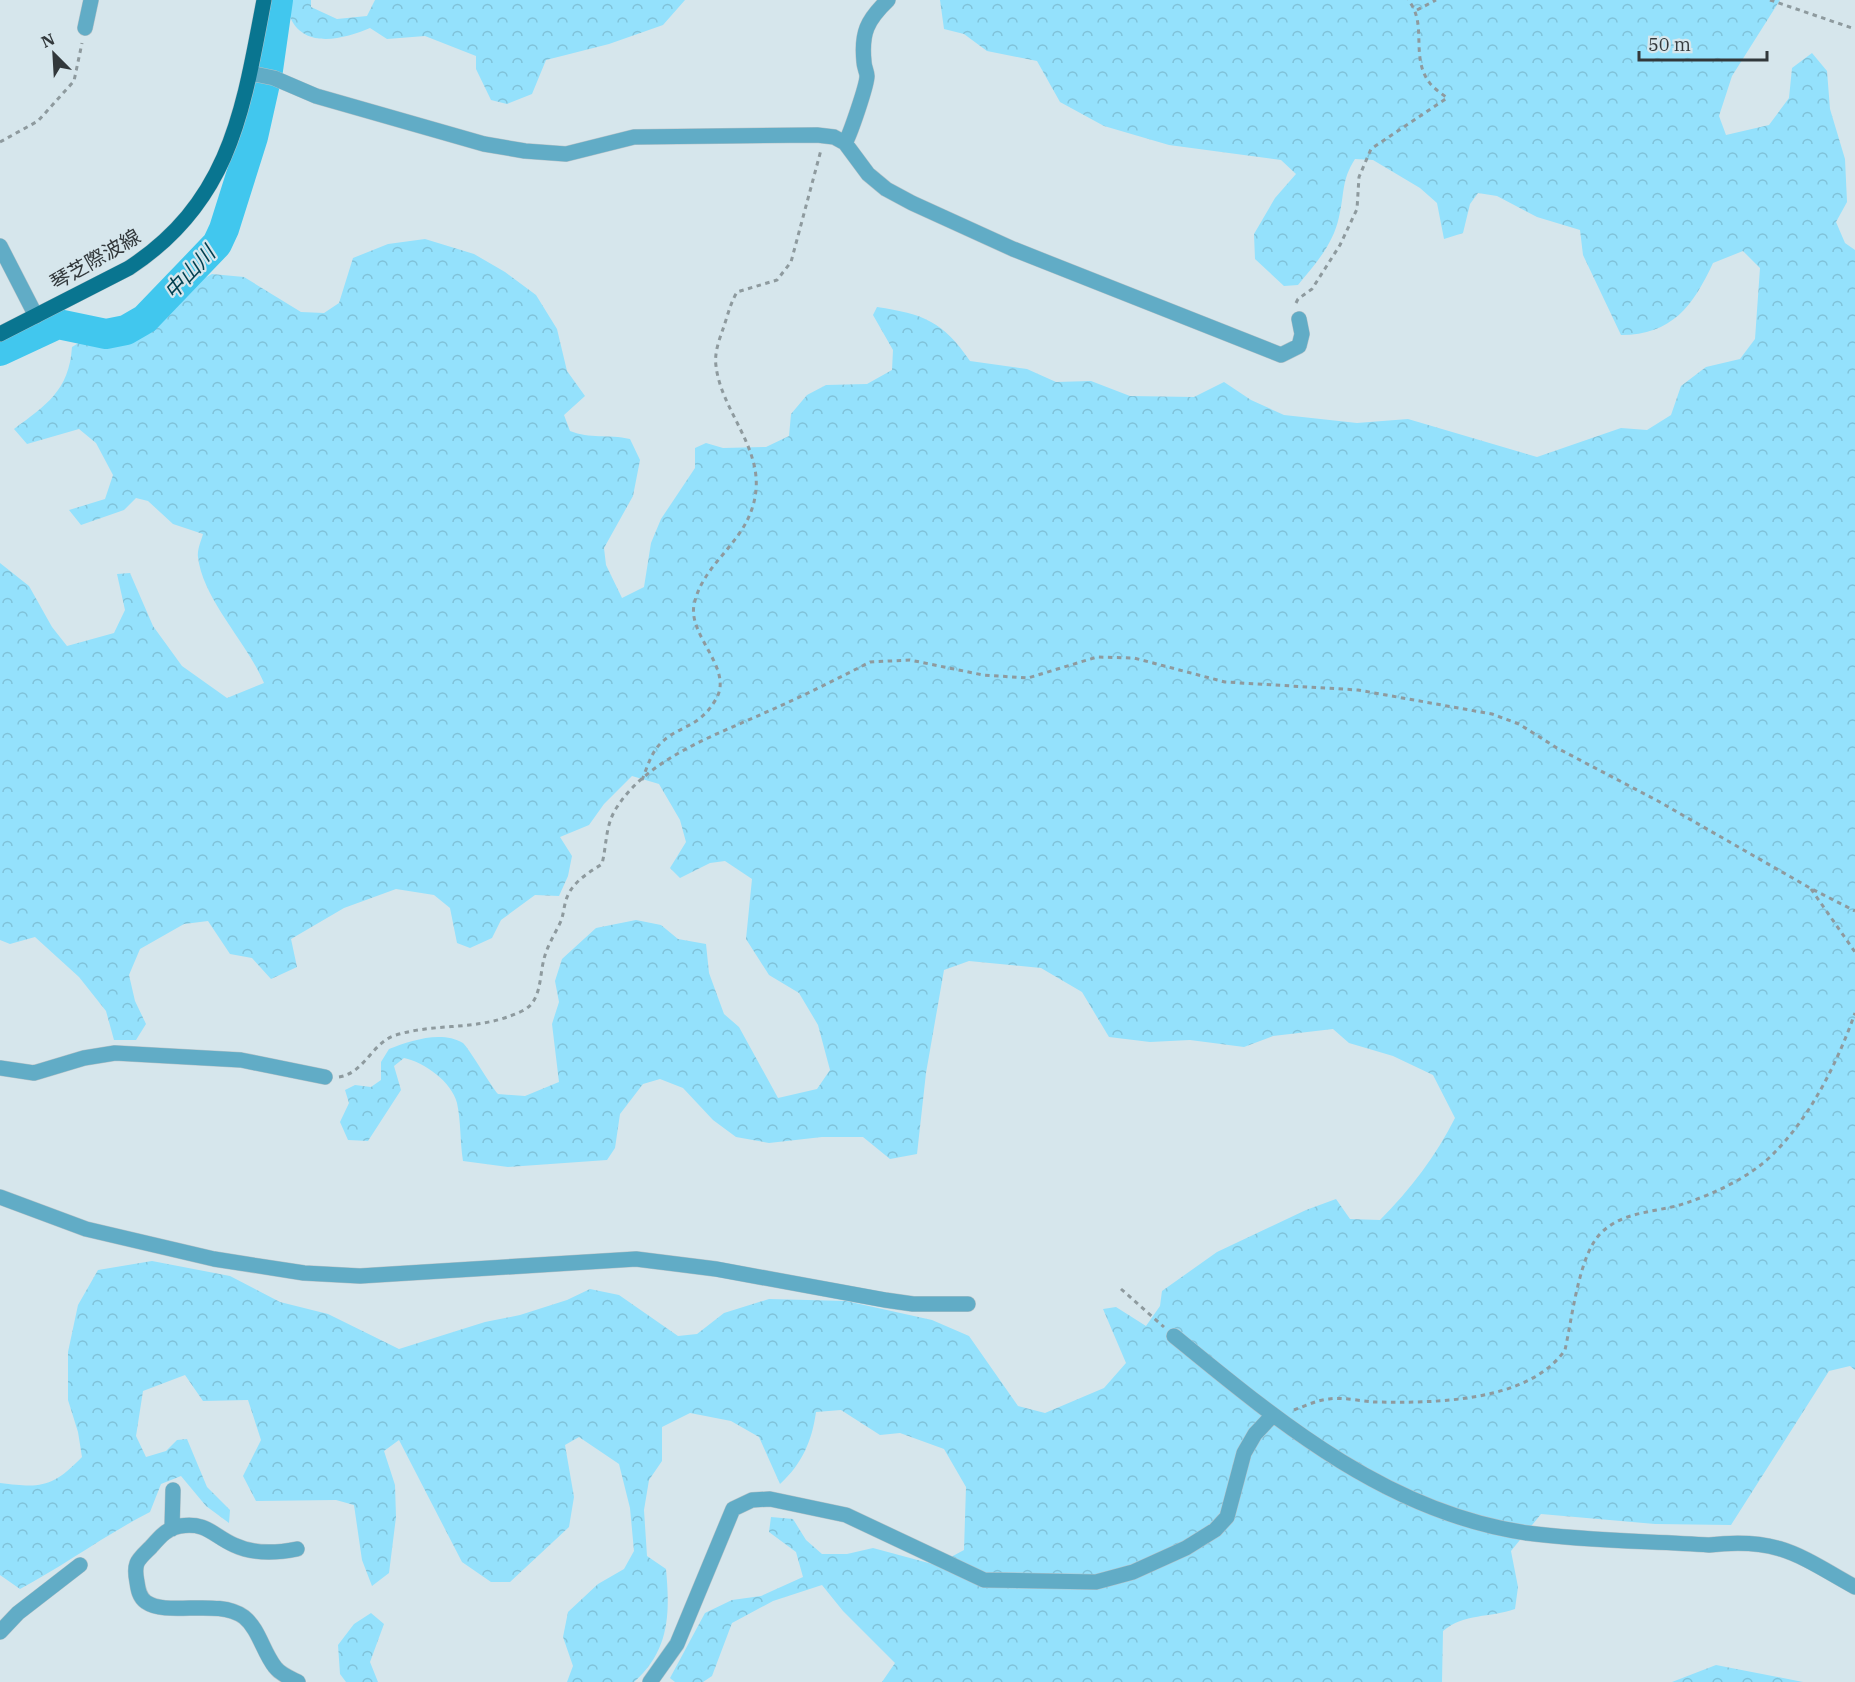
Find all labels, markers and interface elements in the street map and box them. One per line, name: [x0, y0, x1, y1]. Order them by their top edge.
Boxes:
north arrow: [24, 24, 84, 84]
scale bar: [1639, 24, 1766, 62]
text: N: [38, 29, 58, 52]
text: 50 m: [1648, 33, 1691, 56]
street label: 琴芝際波線: [45, 222, 145, 296]
water label: 中山川: [157, 238, 222, 305]

